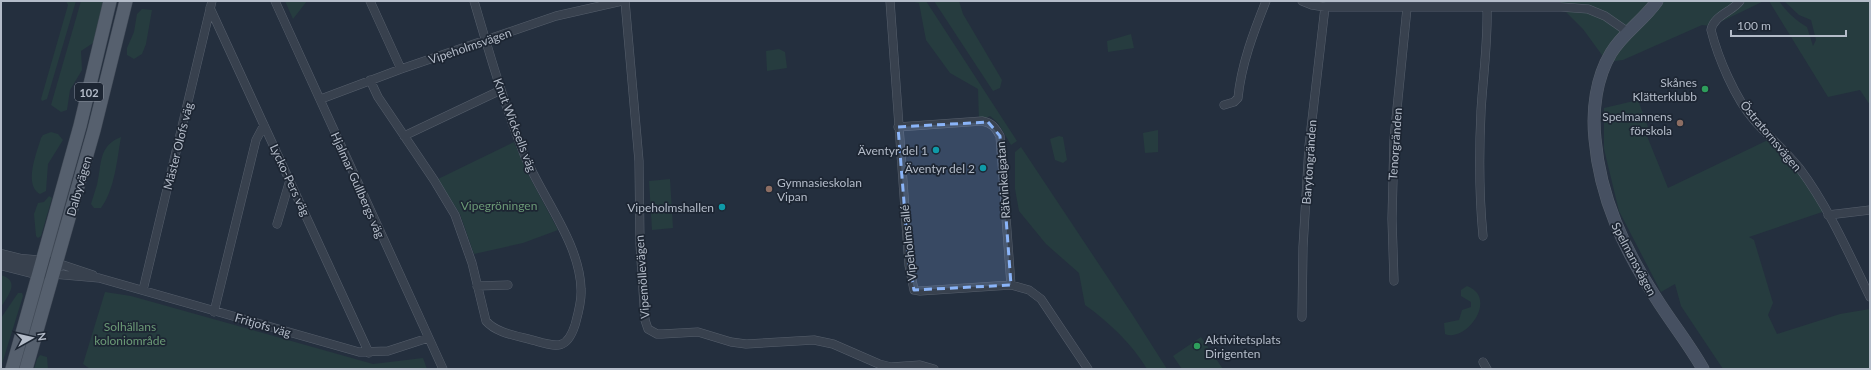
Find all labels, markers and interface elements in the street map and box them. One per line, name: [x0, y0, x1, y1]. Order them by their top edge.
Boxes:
scale bar: [1731, 12, 1846, 38]
text: 100 m: [1737, 18, 1771, 33]
street label: Vipeholmsvägen: [427, 25, 513, 67]
place label: Skånes Klätterklubb: [1632, 75, 1697, 104]
street label: Knut Wicksells väg: [490, 76, 540, 174]
road number: 102: [75, 83, 103, 101]
marker: Skånes Klätterklubb: [1700, 84, 1710, 94]
street label: Östratornsvägen: [1737, 98, 1805, 174]
street label: Mäster Olofs väg: [160, 101, 196, 191]
street label: Tenorgränden: [1385, 107, 1405, 181]
place label: Spelmannens förskola: [1602, 109, 1672, 138]
marker: Spelmannens förskola: [1675, 118, 1685, 128]
street label: Barytongränden: [1299, 119, 1319, 205]
street label: Hjalmar Gullbergs väg: [328, 130, 388, 240]
street label: Rätvinkelgatan: [993, 141, 1013, 219]
street label: Lycko-Pers väg: [267, 142, 313, 218]
place label: Äventyr del 1: [858, 143, 928, 158]
marker: Äventyr del 1: [931, 145, 941, 155]
street label: Dalbyvägen: [63, 154, 95, 218]
place label: Äventyr del 2: [905, 161, 975, 176]
marker: Äventyr del 2: [978, 163, 988, 173]
place label: Gymnasieskolan Vipan: [777, 175, 862, 204]
marker: Gymnasieskolan Vipan: [764, 184, 774, 194]
park label: Vipegröningen: [461, 198, 537, 213]
place label: Vipeholmshallen: [627, 200, 714, 215]
marker: Vipeholmshallen: [717, 202, 727, 212]
street label: Vipeholms allé: [897, 204, 919, 282]
street label: Spelmansvägen: [1608, 220, 1660, 298]
street label: Vipemöllevägen: [632, 235, 652, 319]
street label: Fritjofs väg: [233, 310, 293, 340]
north arrow: [12, 318, 52, 358]
park label: Solhällans koloniområde: [94, 319, 166, 348]
text: N: [35, 331, 49, 342]
place label: Aktivitetsplats Dirigenten: [1205, 332, 1281, 361]
marker: Aktivitetsplats Dirigenten: [1192, 341, 1202, 351]

